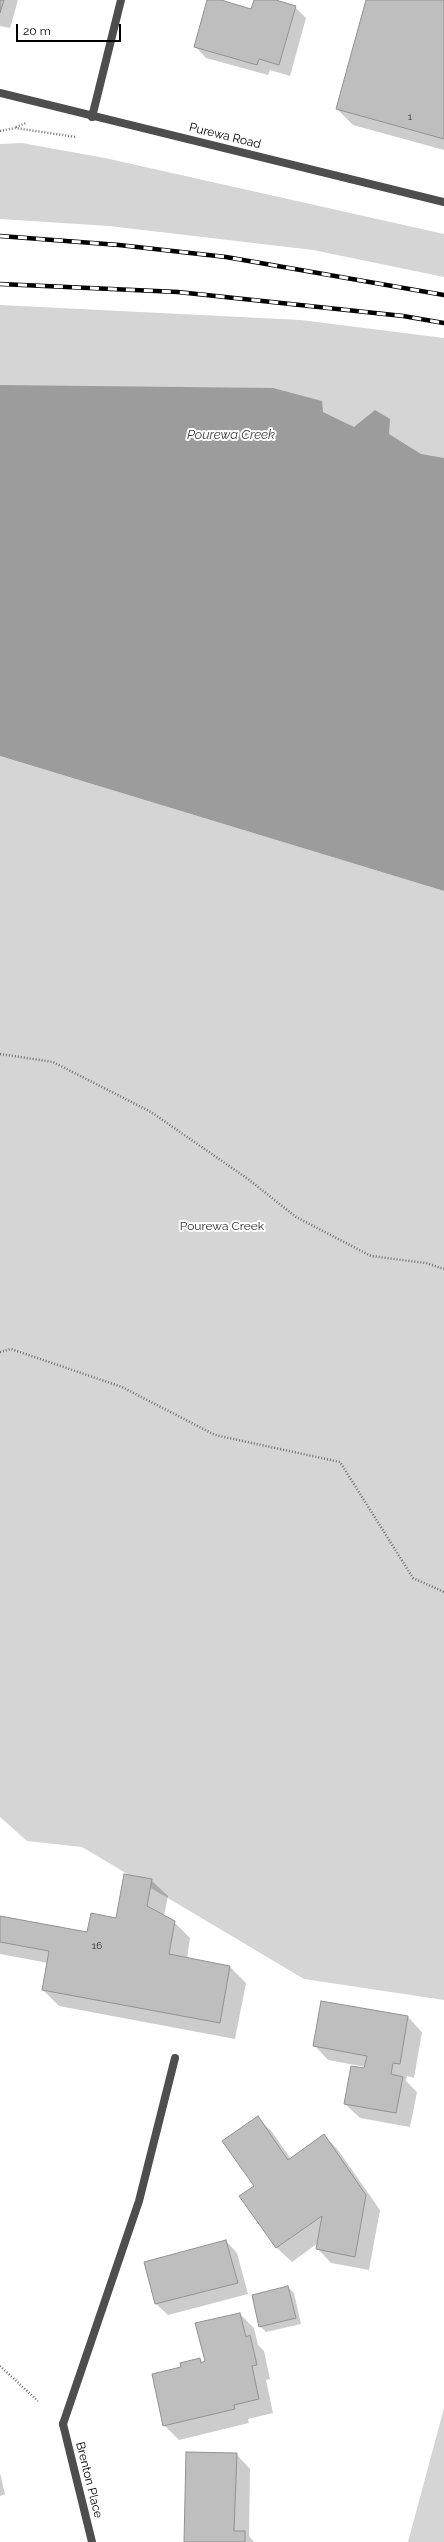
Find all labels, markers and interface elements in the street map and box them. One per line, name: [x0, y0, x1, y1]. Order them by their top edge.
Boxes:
scale bar: [18, 16, 123, 42]
text: 20 m: [23, 24, 51, 38]
house number: 1: [408, 111, 412, 123]
street label: Purewa Road: [188, 120, 262, 152]
water label: Pourewa Creek: [187, 427, 275, 443]
park label: Pourewa Creek: [180, 1219, 264, 1233]
house number: 16: [92, 1940, 102, 1952]
street label: Brenton Place: [73, 2440, 105, 2520]

